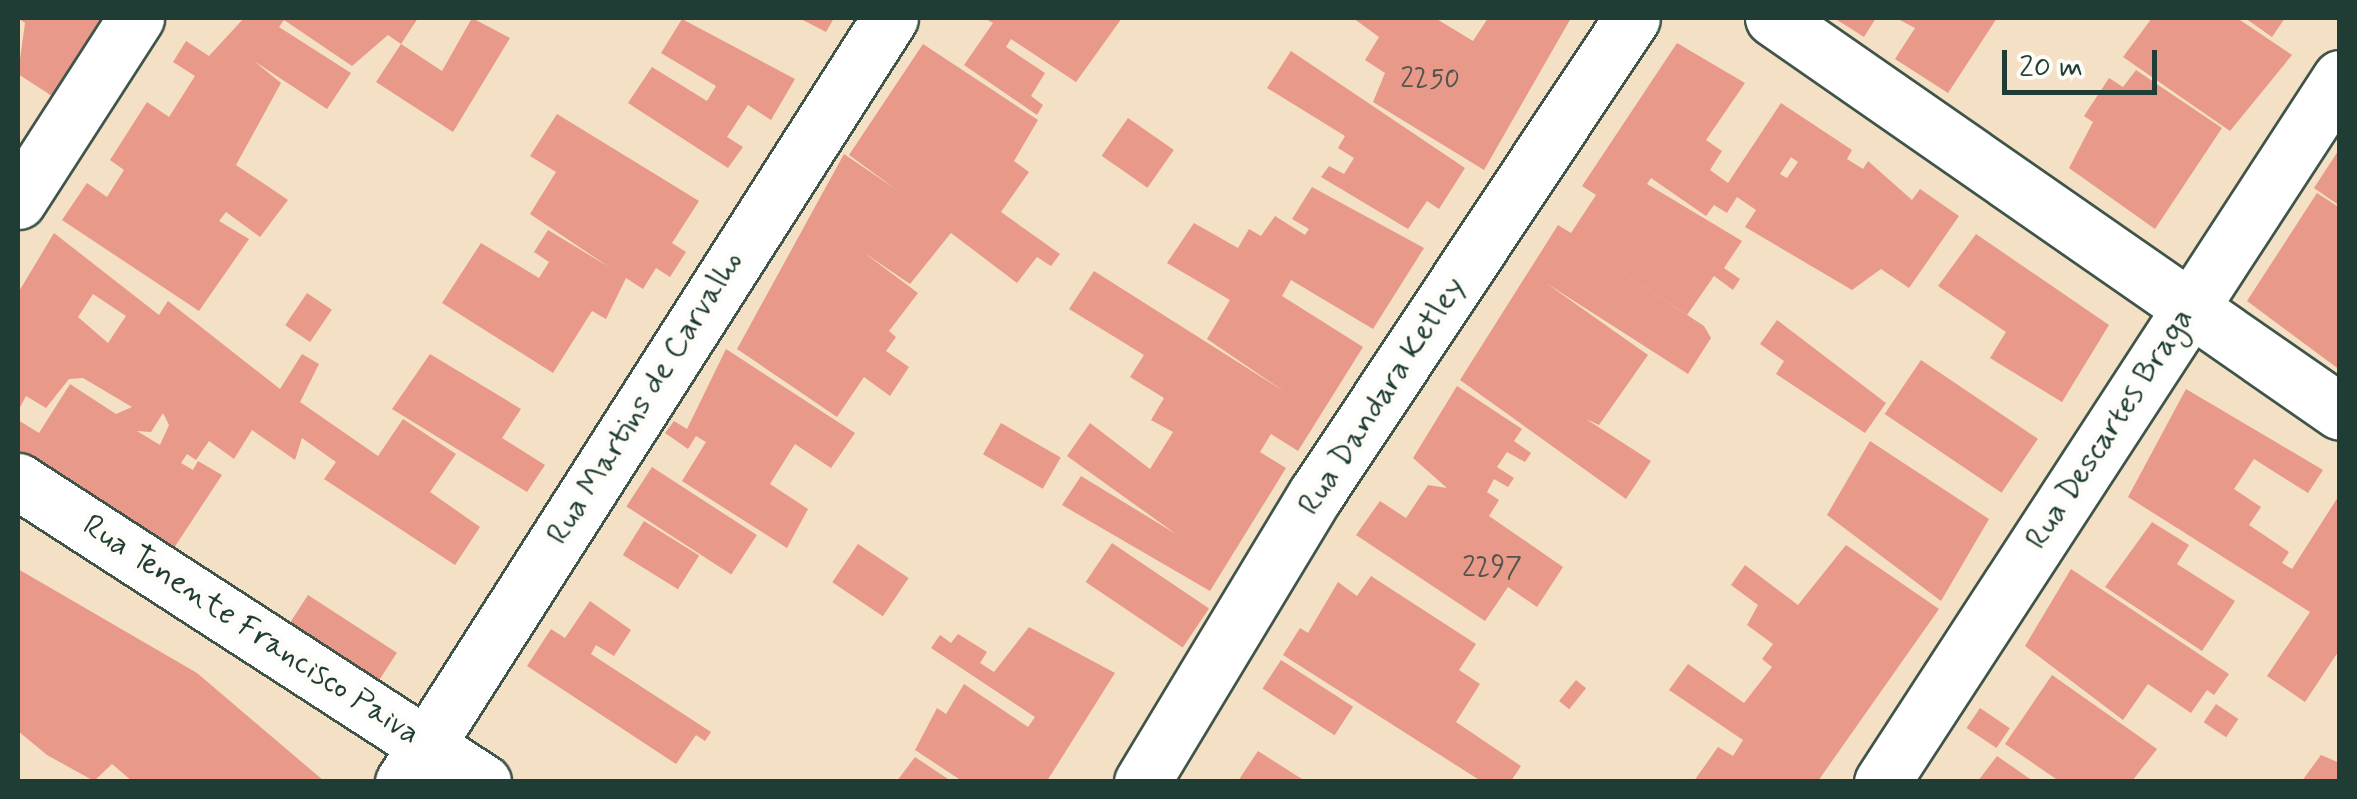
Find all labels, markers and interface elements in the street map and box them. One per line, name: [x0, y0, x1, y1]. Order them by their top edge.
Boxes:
scale bar: [2007, 30, 2162, 92]
text: 20 m: [2019, 48, 2083, 87]
house number: 2250: [1400, 63, 1460, 97]
street label: Rua Martins de Carvalho: [541, 247, 749, 549]
street label: Rua Dandara Ketley: [1292, 271, 1472, 521]
street label: Rua Descartes Braga: [2018, 301, 2202, 557]
street label: Rua Tenente Francisco Paiva: [73, 505, 429, 755]
house number: 2297: [1462, 552, 1522, 586]

